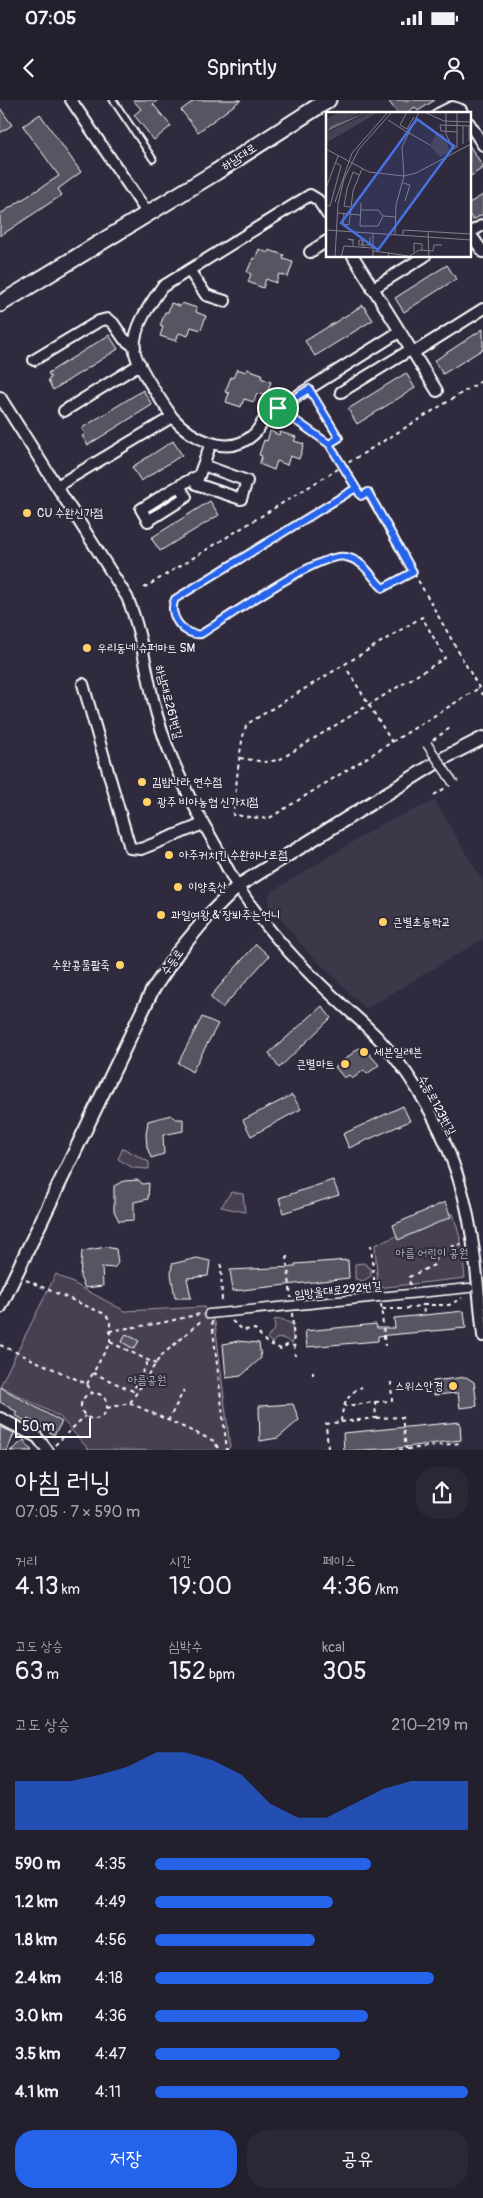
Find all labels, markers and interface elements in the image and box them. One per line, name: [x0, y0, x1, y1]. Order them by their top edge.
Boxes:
text: 07:05: [25, 6, 76, 30]
icon: back: [15, 54, 43, 82]
text: Sprintly: [206, 54, 277, 82]
icon: person: [440, 54, 468, 82]
inset map: [326, 112, 470, 258]
street label: 하남대로: [219, 141, 260, 174]
pin: [257, 387, 299, 429]
icon: arrive: [264, 394, 292, 422]
place label: CU 수완신가점: [37, 506, 103, 521]
marker: CU 수완신가점: [21, 507, 33, 519]
place label: 우리동네 슈퍼마트 SM: [97, 641, 195, 656]
marker: 우리동네 슈퍼마트 SM: [81, 642, 93, 654]
street label: 하남대로261번길: [151, 663, 186, 741]
place label: 김밥나라 연수점: [152, 775, 222, 790]
marker: 김밥나라 연수점: [136, 776, 148, 788]
place label: 광주 비아농협 신가지점: [157, 795, 259, 810]
marker: 광주 비아농협 신가지점: [141, 796, 153, 808]
place label: 아주커치킨 수완하나로점: [179, 848, 288, 863]
marker: 아주커치킨 수완하나로점: [163, 849, 175, 861]
place label: 이양축산: [188, 880, 227, 895]
marker: 이양축산: [172, 881, 184, 893]
place label: 과일여왕 & 장봐주는언니: [171, 908, 280, 923]
marker: 과일여왕 & 장봐주는언니: [155, 909, 167, 921]
place label: 큰별초등학교: [393, 915, 451, 930]
marker: 큰별초등학교: [377, 916, 389, 928]
street label: 수등로: [158, 946, 187, 978]
place label: 수완콩물팥죽: [52, 958, 110, 973]
marker: 수완콩물팥죽: [114, 959, 126, 971]
place label: 세븐일레븐: [374, 1045, 422, 1060]
marker: 세븐일레븐: [358, 1046, 370, 1058]
place label: 큰별마트: [296, 1057, 335, 1072]
marker: 큰별마트: [339, 1058, 351, 1070]
street label: 수등로123번길: [414, 1073, 459, 1138]
park label: 아름 어린이 공원: [396, 1246, 468, 1261]
street label: 임방울대로292번길: [294, 1278, 383, 1303]
park label: 아름공원: [128, 1373, 166, 1388]
place label: 스위스안경: [395, 1379, 443, 1394]
marker: 스위스안경: [447, 1380, 459, 1392]
scale bar: [15, 1416, 91, 1439]
text: 50 m: [22, 1418, 55, 1435]
text: 아침 러닝: [15, 1465, 111, 1500]
button: share: [416, 1467, 468, 1519]
text: 07:05 · 7 × 590 m: [15, 1502, 140, 1522]
text: 거리: [15, 1553, 38, 1570]
text: 시간: [169, 1553, 191, 1570]
text: 페이스: [322, 1553, 356, 1570]
text: 4.13: [15, 1571, 59, 1602]
text: 19:00: [169, 1571, 232, 1602]
text: 4:36: [322, 1571, 372, 1602]
text: km: [59, 1581, 80, 1598]
text: /km: [372, 1581, 398, 1598]
text: 고도 상승: [15, 1638, 63, 1655]
text: 심박수: [169, 1638, 202, 1655]
text: kcal: [322, 1639, 345, 1656]
text: 63: [15, 1656, 44, 1687]
text: 152: [169, 1656, 206, 1687]
text: 305: [322, 1656, 367, 1687]
text: m: [44, 1666, 59, 1683]
text: bpm: [206, 1666, 235, 1683]
text: 고도 상승: [15, 1715, 70, 1735]
text: 210–219 m: [391, 1715, 468, 1735]
text: 590 m: [15, 1854, 61, 1874]
text: 4:35: [95, 1854, 126, 1874]
text: 1.2 km: [15, 1892, 58, 1912]
text: 4:49: [95, 1892, 126, 1912]
text: 1.8 km: [15, 1930, 57, 1950]
text: 4:56: [95, 1930, 127, 1950]
text: 2.4 km: [15, 1968, 61, 1988]
text: 4:18: [95, 1968, 123, 1988]
text: 3.0 km: [15, 2006, 63, 2026]
text: 4:36: [95, 2006, 127, 2026]
text: 3.5 km: [15, 2044, 60, 2064]
text: 4:47: [95, 2044, 126, 2064]
text: 4.1 km: [15, 2082, 58, 2102]
text: 4:11: [95, 2082, 121, 2102]
button: 저장: [15, 2130, 237, 2188]
button: 공유: [247, 2130, 468, 2188]

